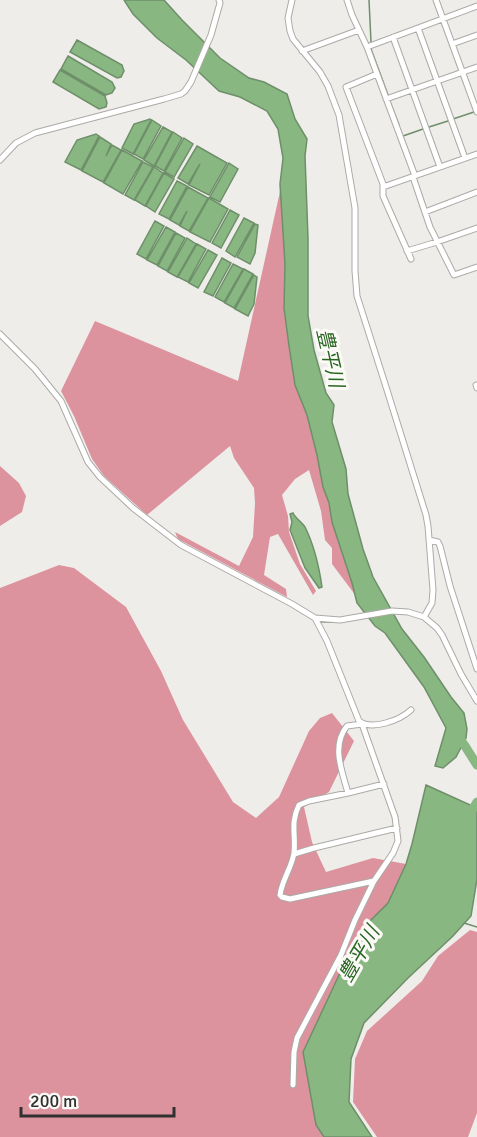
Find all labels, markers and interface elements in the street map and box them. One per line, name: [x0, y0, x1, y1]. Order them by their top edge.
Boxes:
water label: 豊平川: [311, 326, 349, 392]
water label: 豊平川: [333, 920, 386, 986]
scale bar: [21, 1080, 174, 1118]
text: 200 m: [30, 1090, 77, 1112]

